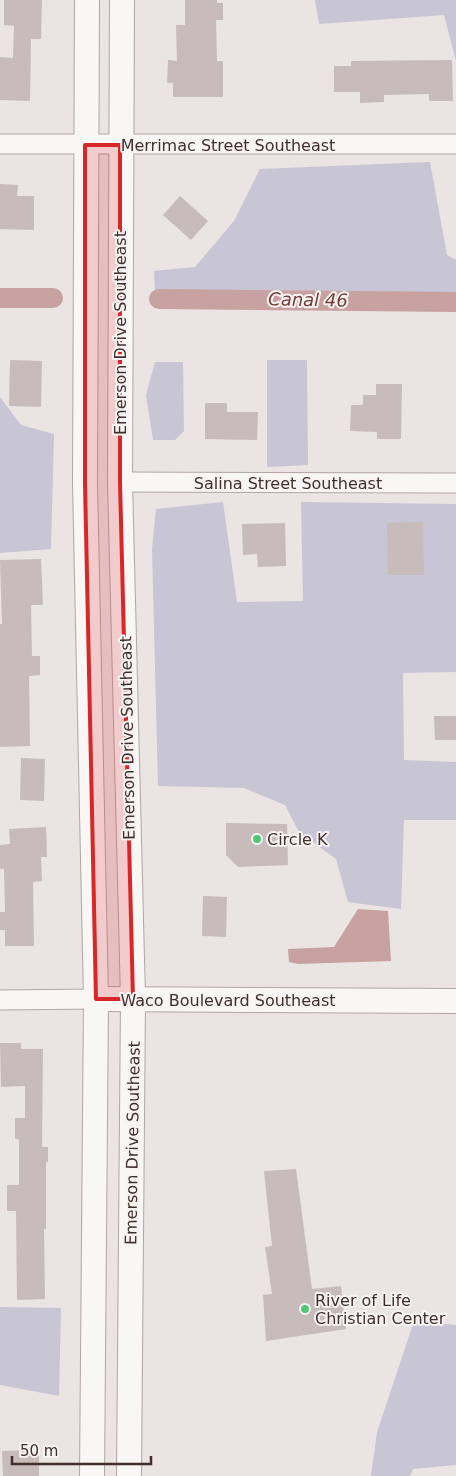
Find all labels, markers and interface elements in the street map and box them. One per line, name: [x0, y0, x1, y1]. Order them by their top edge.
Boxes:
street label: Merrimac Street Southeast: [121, 136, 335, 155]
street label: Emerson Drive Southeast: [111, 231, 130, 435]
water label: Canal 46: [268, 288, 348, 311]
street label: Salina Street Southeast: [194, 474, 382, 493]
street label: Emerson Drive Southeast: [116, 636, 139, 840]
place label: Circle K: [267, 830, 328, 849]
marker: Circle K: [251, 833, 263, 845]
street label: Waco Boulevard Southeast: [120, 991, 336, 1010]
street label: Emerson Drive Southeast: [121, 1041, 144, 1245]
place label: River of Life Christian Center: [315, 1291, 446, 1328]
marker: River of Life Christian Center: [299, 1303, 311, 1315]
scale bar: [12, 1434, 151, 1466]
text: 50 m: [20, 1442, 58, 1460]

